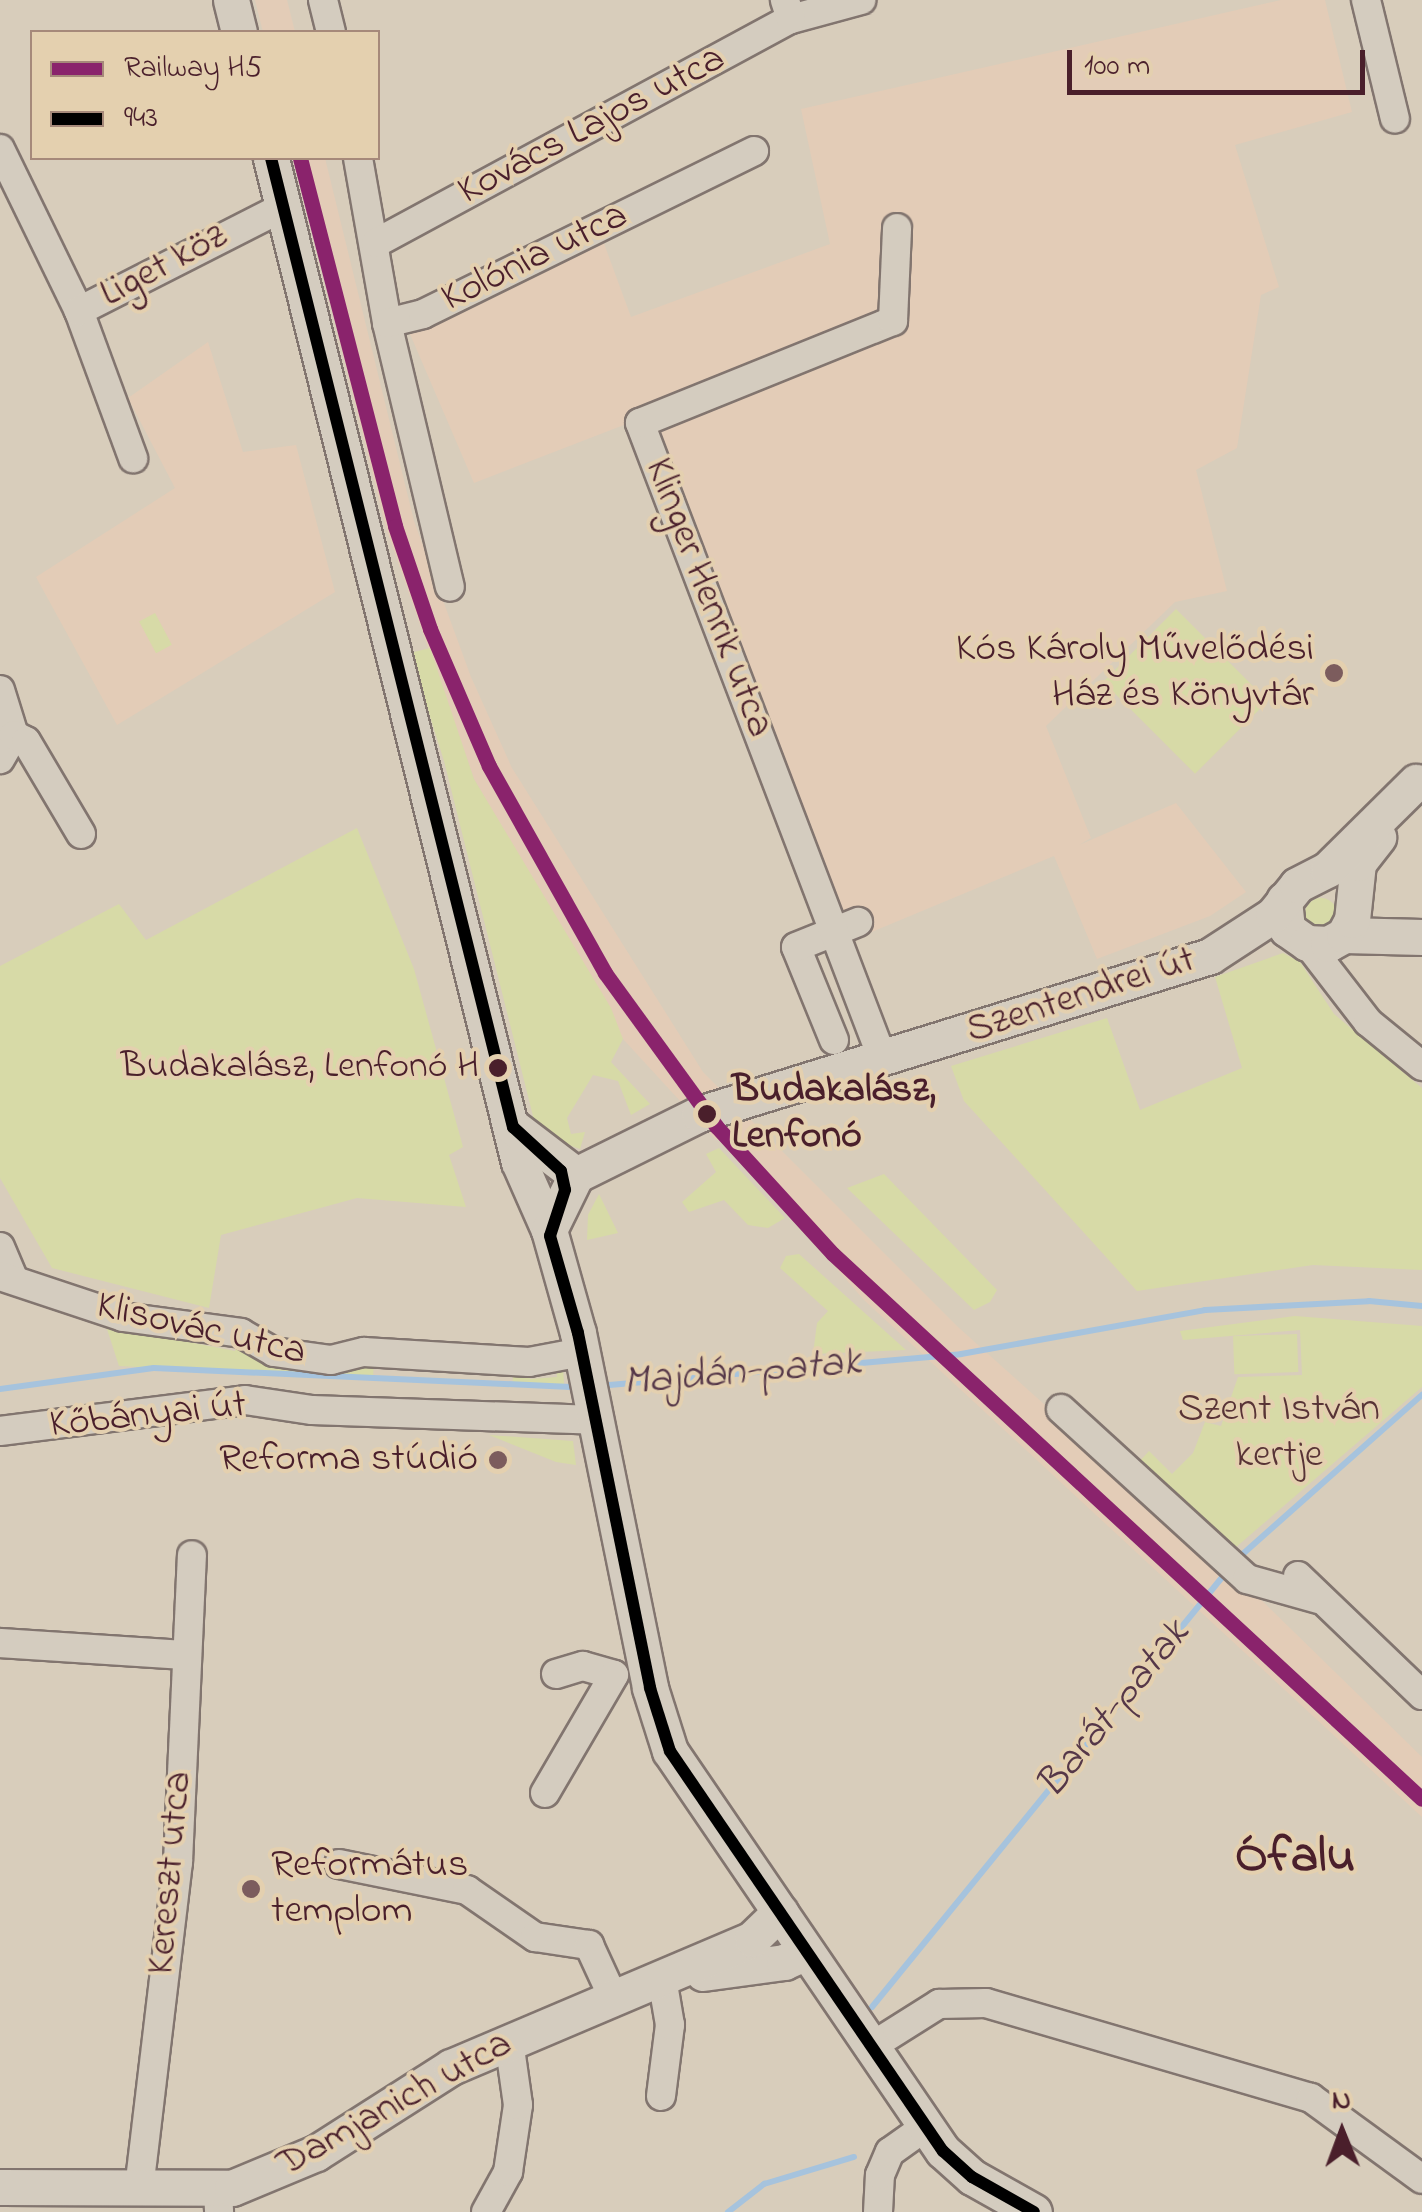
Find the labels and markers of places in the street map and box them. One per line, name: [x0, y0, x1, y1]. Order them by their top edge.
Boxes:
place label: Kós Károly Művelődési Ház és Könyvtár: [956, 626, 1314, 720]
marker: Kós Károly Művelődési Ház és Könyvtár: [1323, 662, 1345, 684]
place label: Budakalász, Lenfonó H: [121, 1045, 479, 1091]
marker: Budakalász, Lenfonó H: [488, 1058, 508, 1078]
place label: Budakalász, Lenfonó: [732, 1067, 936, 1161]
marker: Budakalász, Lenfonó: [691, 1098, 723, 1130]
place label: Reforma stúdió: [219, 1436, 478, 1484]
marker: Reforma stúdió: [487, 1449, 509, 1471]
place label: Református templom: [271, 1842, 468, 1936]
marker: Református templom: [240, 1878, 262, 1900]

